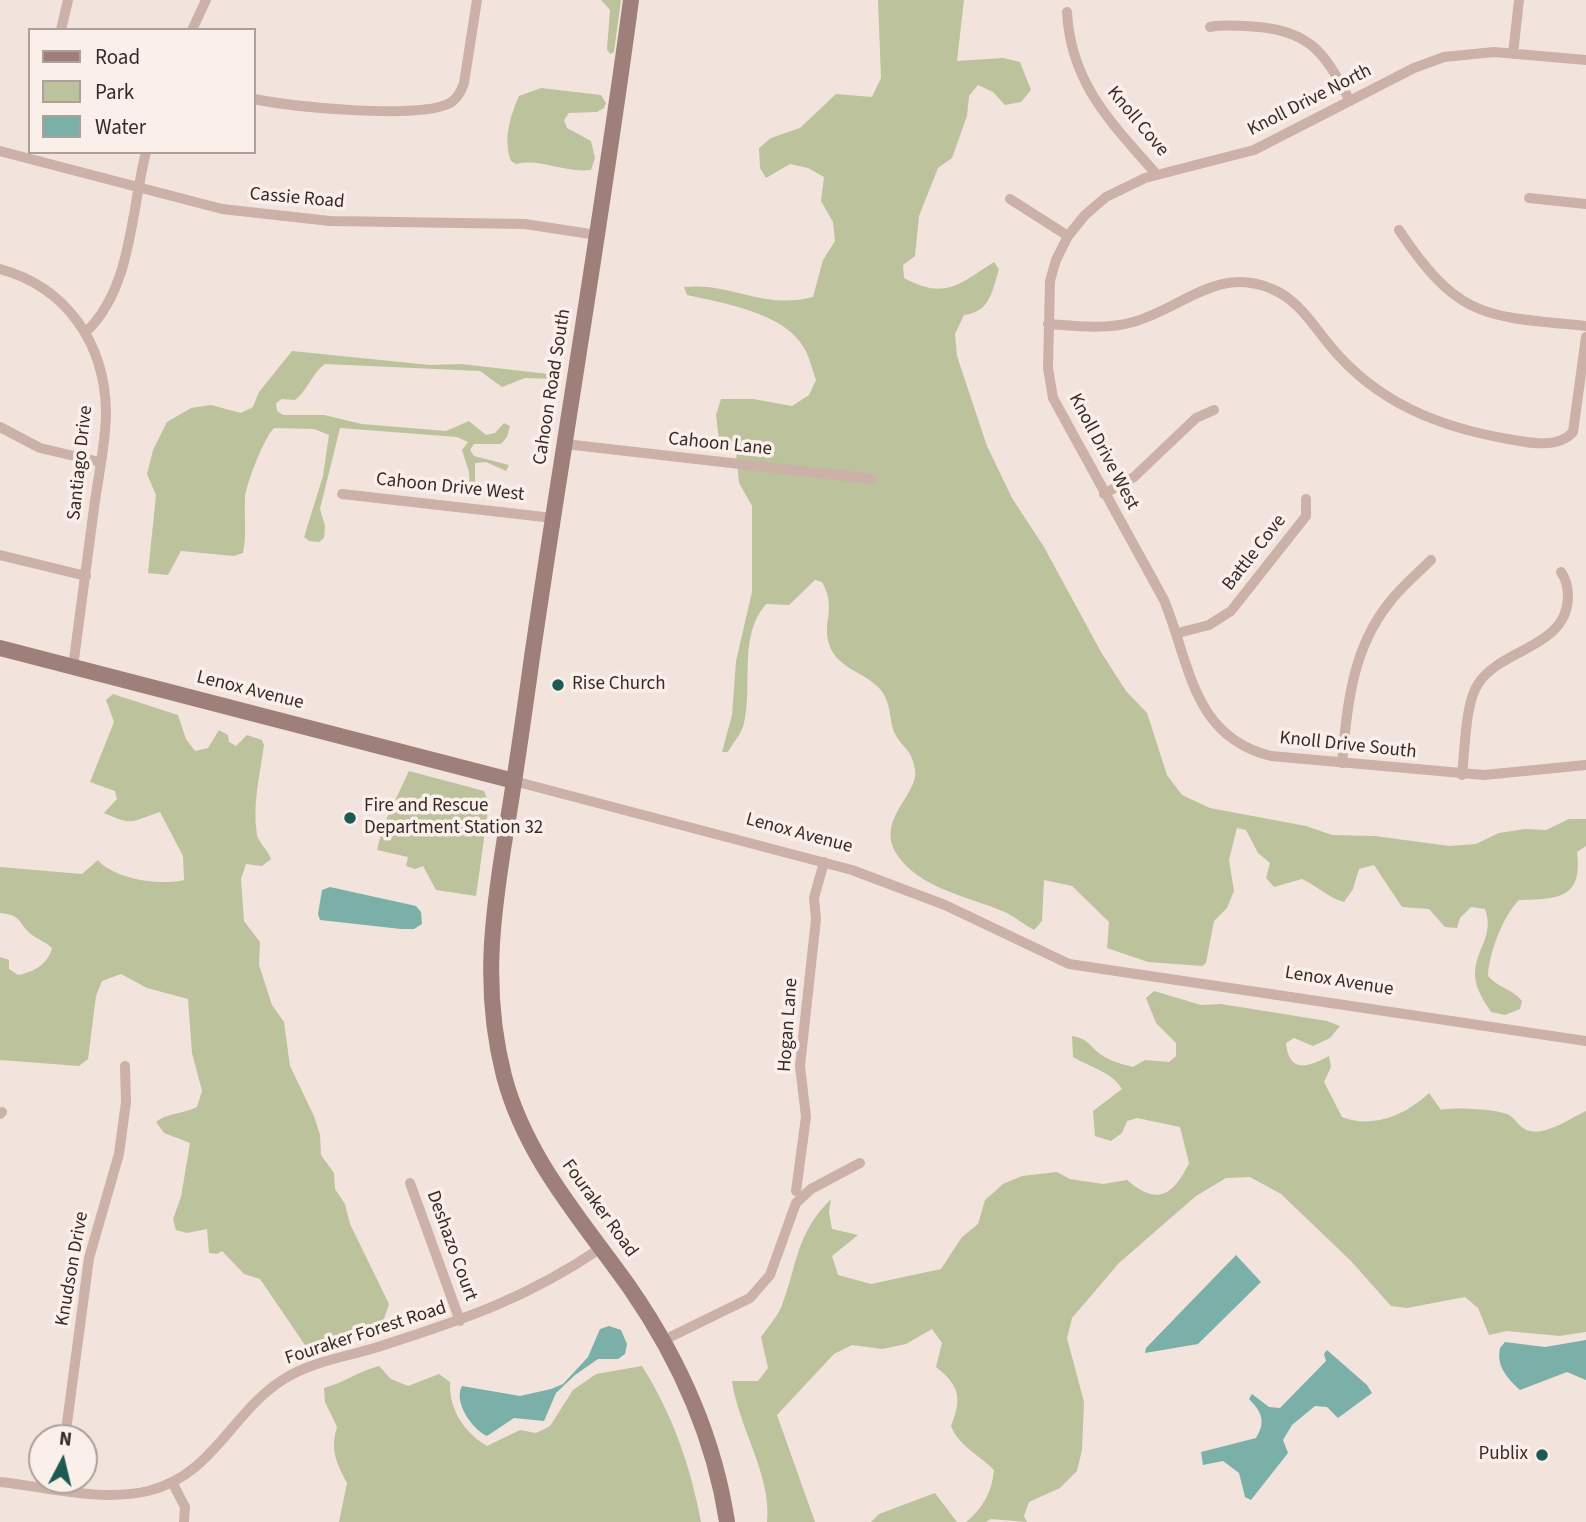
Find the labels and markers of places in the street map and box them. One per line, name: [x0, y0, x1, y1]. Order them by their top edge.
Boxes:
place label: Rise Church: [572, 674, 666, 696]
marker: Rise Church: [550, 677, 566, 693]
place label: Fire and Rescue Department Station 32: [364, 796, 543, 840]
marker: Fire and Rescue Department Station 32: [342, 810, 358, 826]
place label: Publix: [1478, 1444, 1528, 1466]
marker: Publix: [1534, 1447, 1550, 1463]

